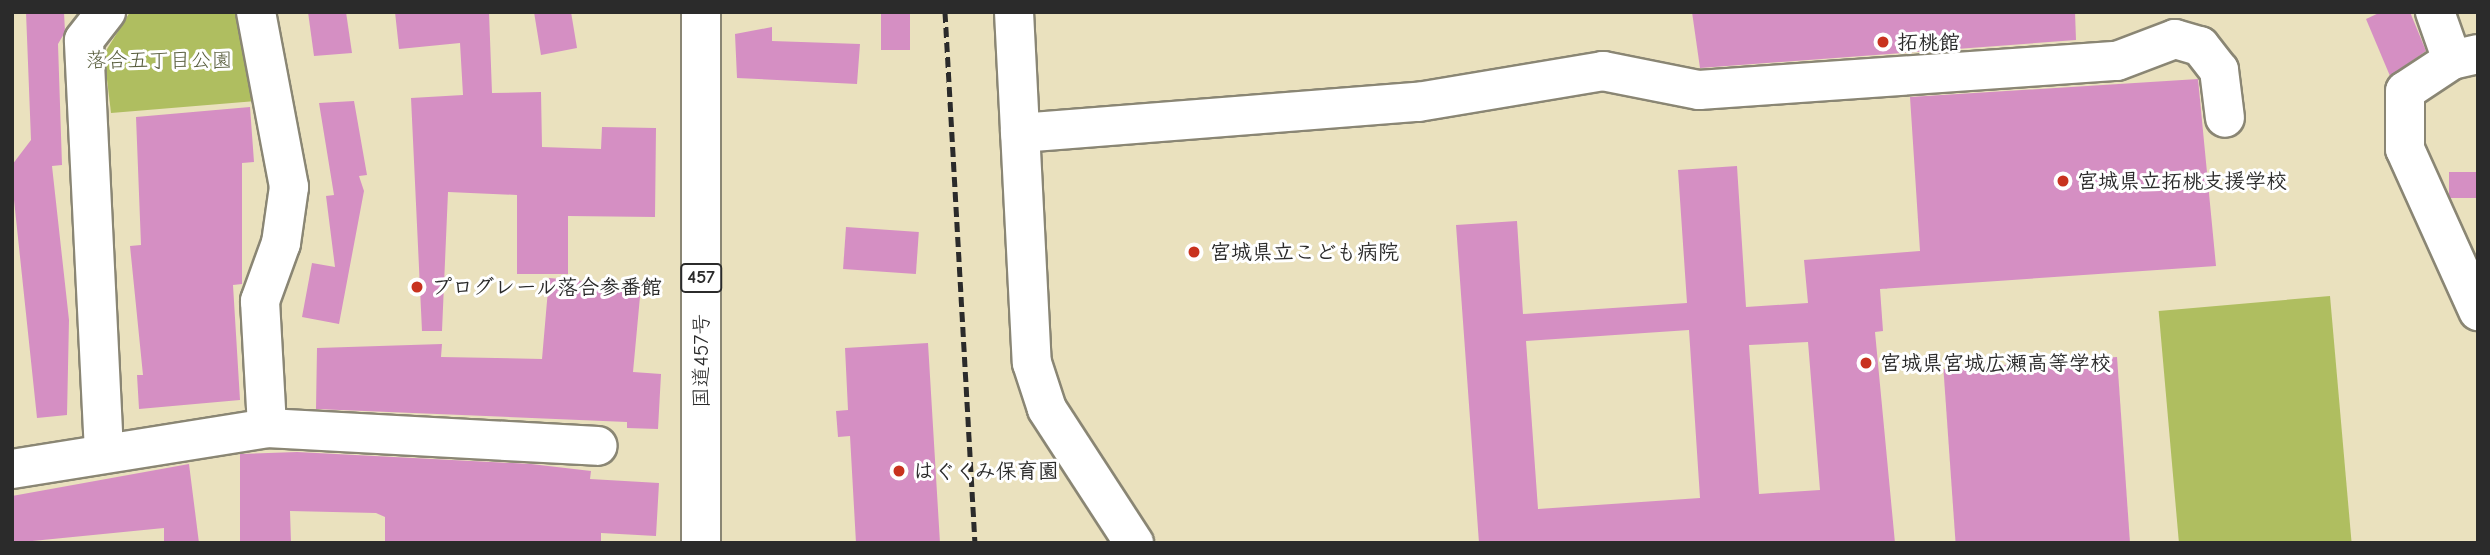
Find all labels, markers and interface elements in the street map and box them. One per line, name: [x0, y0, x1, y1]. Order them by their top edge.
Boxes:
place label: 拓桃館: [1897, 29, 1960, 55]
marker: 拓桃館: [1875, 34, 1891, 50]
park label: 落合五丁目公園: [86, 47, 232, 73]
place label: 宮城県立拓桃支援学校: [2077, 168, 2287, 194]
marker: 宮城県立拓桃支援学校: [2055, 173, 2071, 189]
place label: 宮城県立こども病院: [1210, 239, 1399, 265]
marker: 宮城県立こども病院: [1184, 242, 1204, 262]
road number: 457: [680, 262, 722, 294]
place label: プログレール落合参番館: [431, 274, 663, 300]
marker: プログレール落合参番館: [409, 279, 425, 295]
street label: 国道457号: [688, 314, 714, 408]
place label: 宮城県宮城広瀬高等学校: [1880, 350, 2111, 376]
marker: 宮城県宮城広瀬高等学校: [1858, 355, 1874, 371]
place label: はぐくみ保育園: [913, 458, 1060, 484]
marker: はぐくみ保育園: [891, 463, 907, 479]

